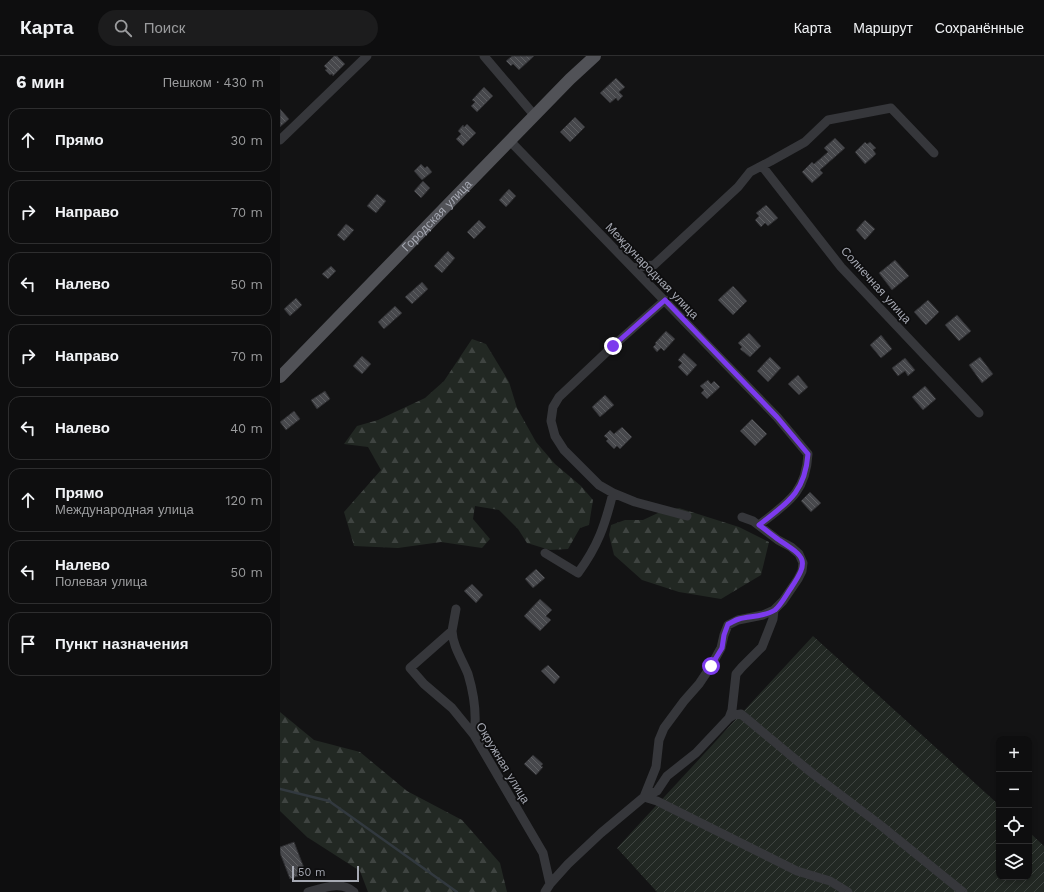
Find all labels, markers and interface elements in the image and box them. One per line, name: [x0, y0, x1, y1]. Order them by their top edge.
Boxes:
search box: [98, 10, 378, 46]
text: Карта: [20, 16, 74, 39]
icon: search: [112, 17, 134, 39]
text: Поиск: [144, 19, 185, 37]
text: Карта: [794, 20, 831, 36]
text: Маршрут: [853, 20, 913, 36]
text: Сохранённые: [935, 20, 1024, 36]
text: 6 мин: [16, 72, 65, 92]
text: Пешком · 430 m: [163, 75, 264, 90]
icon: ahead: [17, 129, 39, 151]
text: Прямо: [55, 131, 104, 149]
text: 30 m: [231, 133, 263, 148]
street label: Городская улица: [399, 177, 475, 254]
icon: right: [17, 201, 39, 223]
text: Направо: [55, 203, 119, 221]
text: 70 m: [231, 205, 263, 220]
street label: Международная улица: [603, 220, 702, 322]
street label: Солнечная улица: [838, 244, 914, 326]
icon: left: [17, 273, 39, 295]
text: Налево: [55, 275, 110, 293]
text: 50 m: [231, 277, 263, 292]
route end: [604, 337, 622, 355]
icon: right: [17, 345, 39, 367]
text: Направо: [55, 347, 119, 365]
text: 70 m: [231, 349, 263, 364]
icon: left: [17, 417, 39, 439]
text: Налево: [55, 419, 110, 437]
text: 40 m: [230, 421, 263, 436]
text: Прямо: [55, 484, 104, 502]
icon: ahead: [17, 489, 39, 511]
text: 120 m: [225, 493, 263, 508]
text: Международная улица: [55, 502, 194, 517]
text: Налево: [55, 556, 110, 574]
icon: left: [17, 561, 39, 583]
text: 50 m: [231, 565, 263, 580]
text: Полевая улица: [55, 574, 147, 589]
icon: arrive: [17, 633, 39, 655]
text: Пункт назначения: [55, 635, 188, 653]
route start: [702, 657, 720, 675]
street label: Окружная улица: [473, 720, 533, 806]
map controls: [996, 736, 1032, 880]
button: +: [996, 736, 1032, 772]
button: −: [996, 772, 1032, 808]
button: locate: [996, 808, 1032, 844]
button: layers: [996, 844, 1032, 880]
scale bar: [292, 864, 359, 883]
text: 50 m: [298, 866, 325, 879]

